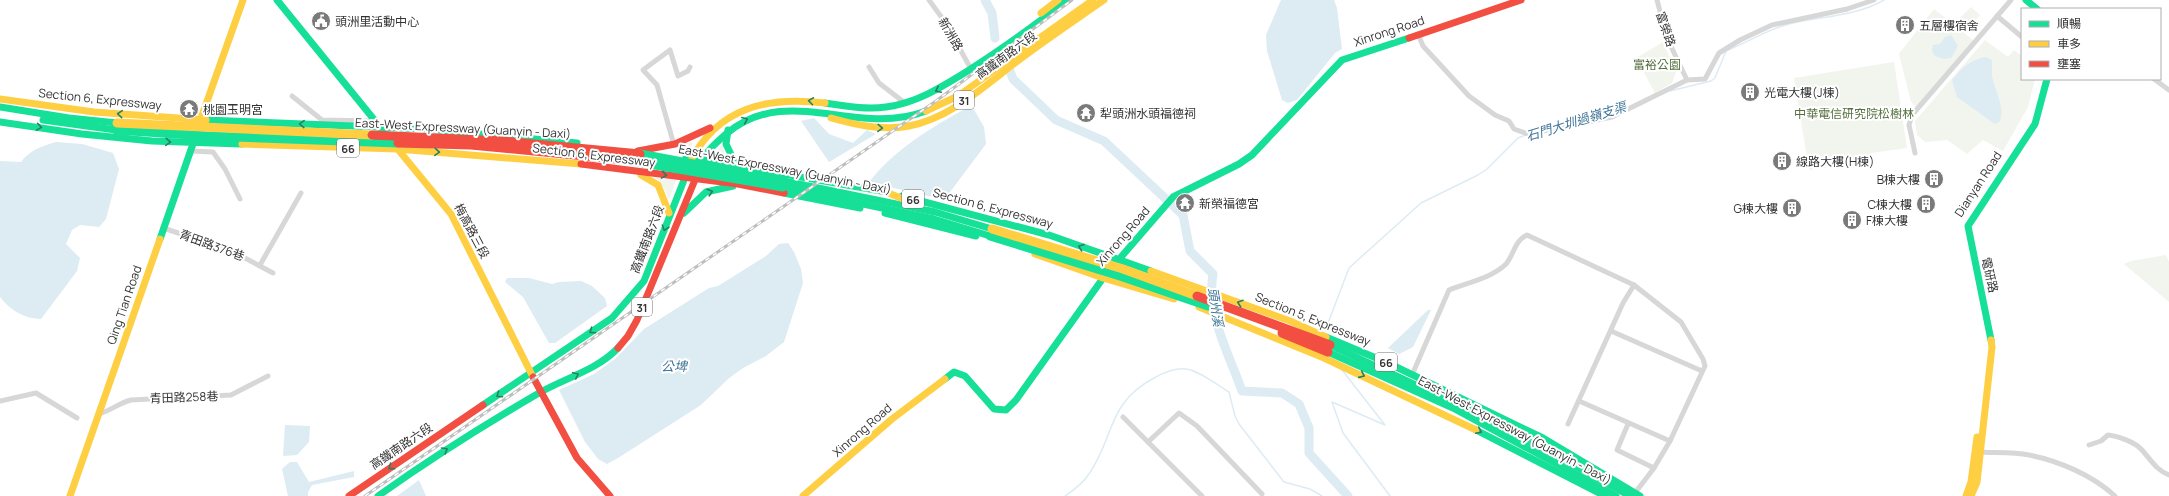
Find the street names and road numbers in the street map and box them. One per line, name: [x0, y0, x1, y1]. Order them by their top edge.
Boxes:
street label: 富榮路: [1652, 9, 1680, 49]
street label: Xinrong Road: [1351, 12, 1427, 50]
street label: 新洲路: [935, 14, 967, 54]
street label: 高鐵南路六段: [972, 27, 1040, 83]
street label: Section 6, Expressway: [38, 84, 163, 114]
road number: 31: [954, 91, 974, 109]
street label: East-West Expressway (Guanyin - Daxi): [354, 114, 572, 142]
road number: 66: [337, 139, 359, 157]
street label: Section 6, Expressway: [532, 139, 657, 171]
street label: East-West Expressway (Guanyin - Daxi): [677, 140, 893, 198]
street label: Dianyan Road: [1950, 148, 2006, 220]
street label: Section 6, Expressway: [931, 184, 1056, 232]
road number: 66: [902, 190, 924, 208]
street label: 梅高路三段: [450, 201, 494, 261]
street label: 高鐵南路六段: [626, 202, 668, 276]
street label: Xinrong Road: [1092, 203, 1154, 269]
street label: 青田路376巷: [177, 225, 247, 265]
street label: 電研路: [1978, 256, 2002, 294]
street label: Qing Tian Road: [102, 263, 146, 347]
street label: Section 5, Expressway: [1253, 288, 1374, 350]
road number: 31: [632, 298, 652, 316]
road number: 66: [1375, 353, 1397, 371]
street label: East-West Expressway (Guanyin - Daxi): [1415, 372, 1615, 488]
street label: 青田路258巷: [149, 387, 219, 407]
street label: Xinrong Road: [829, 399, 895, 461]
street label: 高鐵南路六段: [366, 419, 436, 473]

